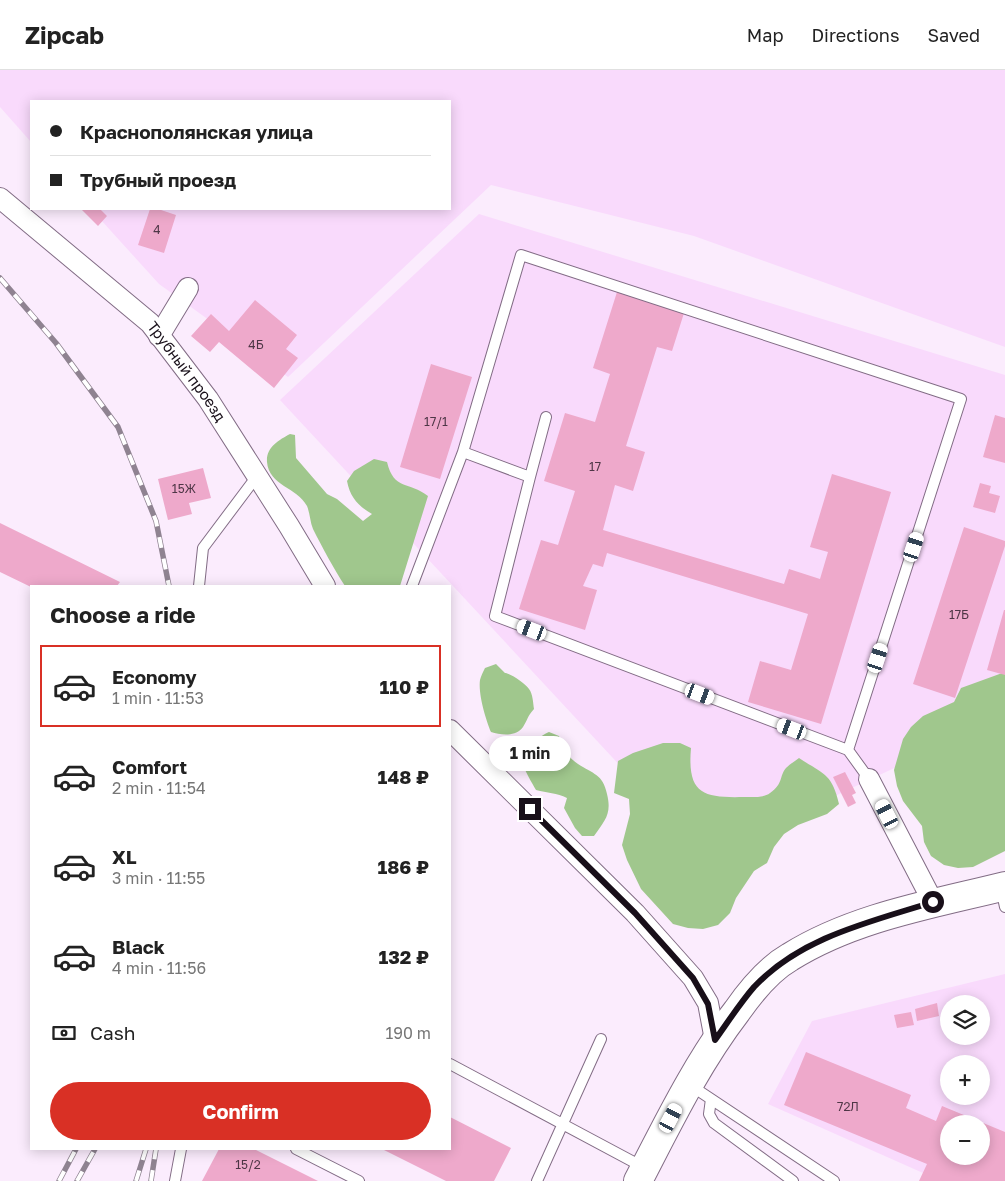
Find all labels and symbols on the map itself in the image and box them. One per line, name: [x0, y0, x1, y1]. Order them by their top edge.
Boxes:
house number: 4: [153, 222, 161, 237]
street label: Трубный проезд: [144, 317, 230, 425]
house number: 4Б: [248, 337, 264, 352]
house number: 17/1: [424, 414, 448, 429]
house number: 17: [589, 459, 601, 474]
house number: 15Ж: [172, 481, 197, 496]
car: [902, 530, 925, 564]
house number: 17Б: [949, 607, 969, 622]
car: [515, 618, 548, 642]
car: [866, 641, 889, 675]
car: [683, 682, 716, 706]
car: [775, 717, 808, 741]
callout: 1 min: [489, 736, 571, 772]
car: [873, 797, 900, 831]
route end: [519, 798, 541, 820]
route start: [922, 891, 944, 913]
house number: 72Л: [837, 1099, 859, 1114]
car: [657, 1101, 684, 1135]
house number: 15/2: [235, 1157, 261, 1172]

